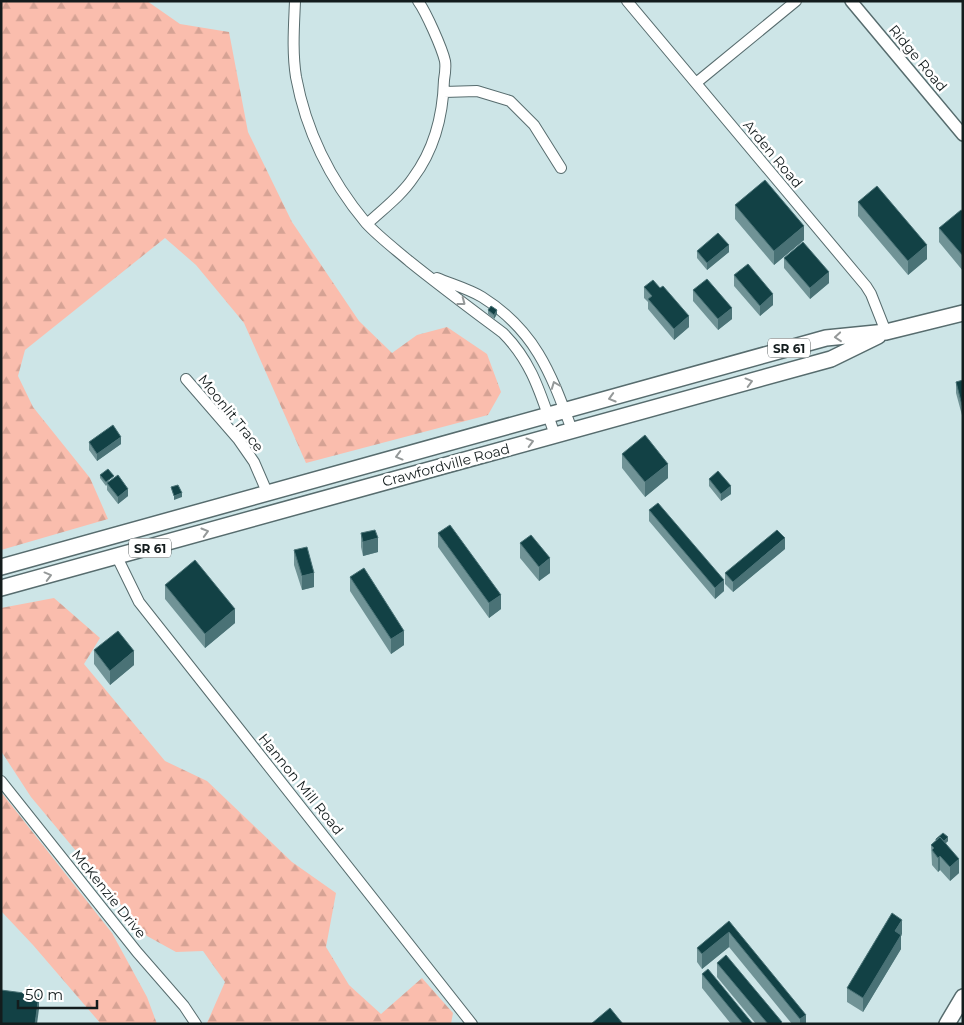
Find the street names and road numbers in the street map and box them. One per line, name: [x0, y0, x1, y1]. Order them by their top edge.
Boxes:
street label: Ridge Road: [885, 21, 951, 95]
street label: Arden Road: [739, 116, 807, 192]
road number: SR 61: [768, 338, 810, 358]
street label: Moonlit Trace: [194, 371, 268, 455]
street label: Crawfordville Road: [380, 439, 512, 491]
road number: SR 61: [129, 538, 171, 558]
street label: Hannon Mill Road: [255, 730, 347, 838]
street label: McKenzie Drive: [68, 846, 150, 942]

